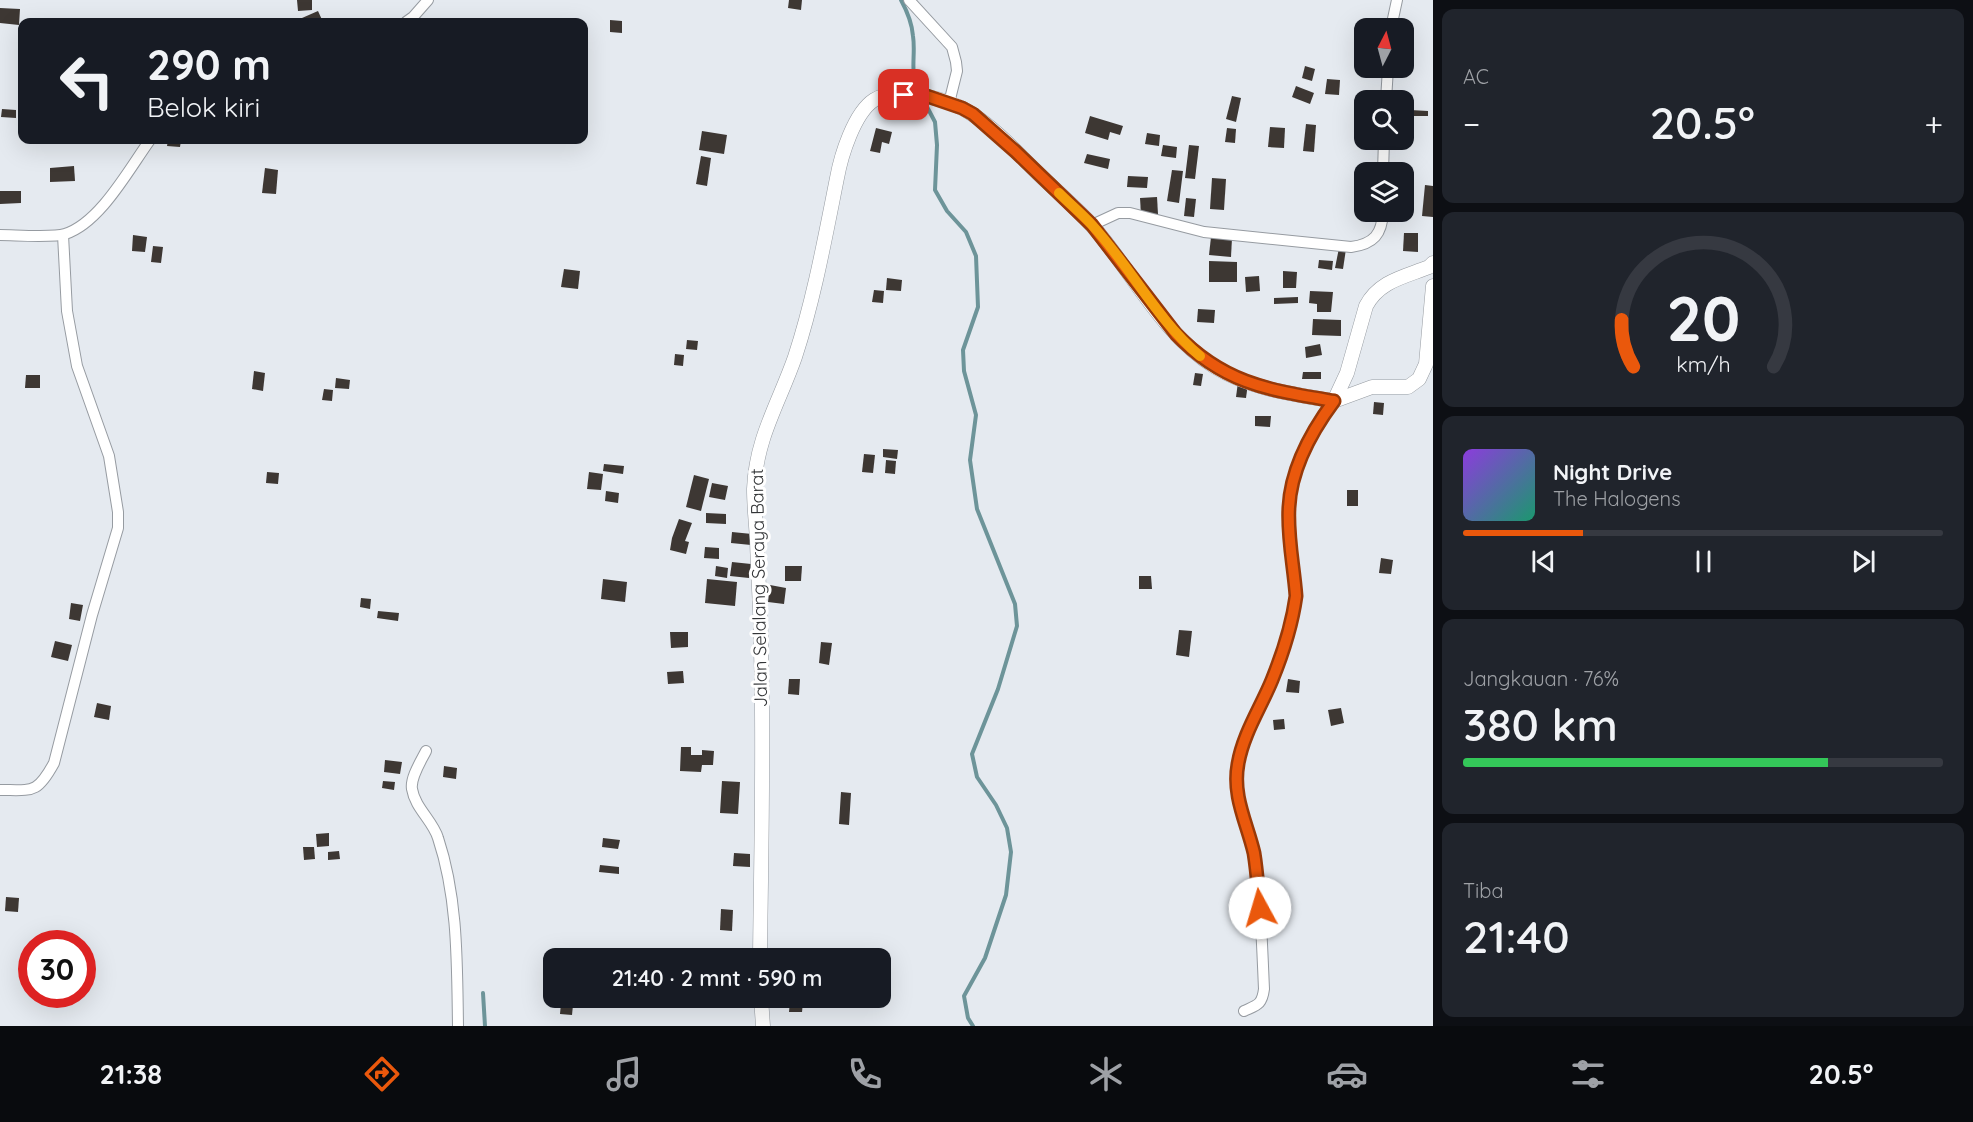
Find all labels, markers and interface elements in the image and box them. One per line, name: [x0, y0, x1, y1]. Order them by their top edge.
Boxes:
north arrow: [1354, 18, 1414, 78]
map controls: [1354, 18, 1414, 222]
text: 290 m: [147, 38, 271, 91]
icon: left: [48, 42, 126, 120]
text: AC: [1463, 64, 1489, 89]
pin: [878, 69, 929, 120]
icon: arrive: [887, 78, 920, 111]
text: Belok kiri: [147, 90, 260, 124]
button: search: [1354, 90, 1414, 150]
text: 20.5°: [1650, 94, 1755, 150]
text: −: [1463, 103, 1480, 144]
text: +: [1924, 103, 1943, 144]
button: layers: [1354, 162, 1414, 222]
text: 20: [1666, 279, 1740, 357]
text: km/h: [1676, 351, 1730, 377]
text: Night Drive: [1553, 458, 1672, 486]
street label: Jalan Selalang Seraya Barat: [745, 468, 772, 708]
text: The Halogens: [1553, 486, 1681, 511]
icon: previous: [1527, 545, 1560, 578]
icon: pause: [1687, 545, 1720, 578]
icon: next: [1847, 545, 1880, 578]
text: Jangkauan · 76%: [1463, 666, 1619, 691]
text: 380 km: [1463, 696, 1618, 752]
position arrow: [1228, 876, 1292, 940]
text: Tiba: [1463, 878, 1504, 903]
text: 21:40: [1463, 908, 1570, 964]
speed limit sign: 30: [18, 930, 96, 1008]
text: 21:40 · 2 mnt · 590 m: [612, 964, 822, 992]
icon: directions: [361, 1053, 403, 1095]
icon: music: [603, 1053, 645, 1095]
icon: phone: [844, 1053, 886, 1095]
icon: climate: [1085, 1053, 1127, 1095]
icon: car: [1326, 1053, 1368, 1095]
icon: filters: [1567, 1053, 1609, 1095]
text: 21:38: [100, 1057, 162, 1091]
text: 20.5°: [1809, 1057, 1873, 1091]

